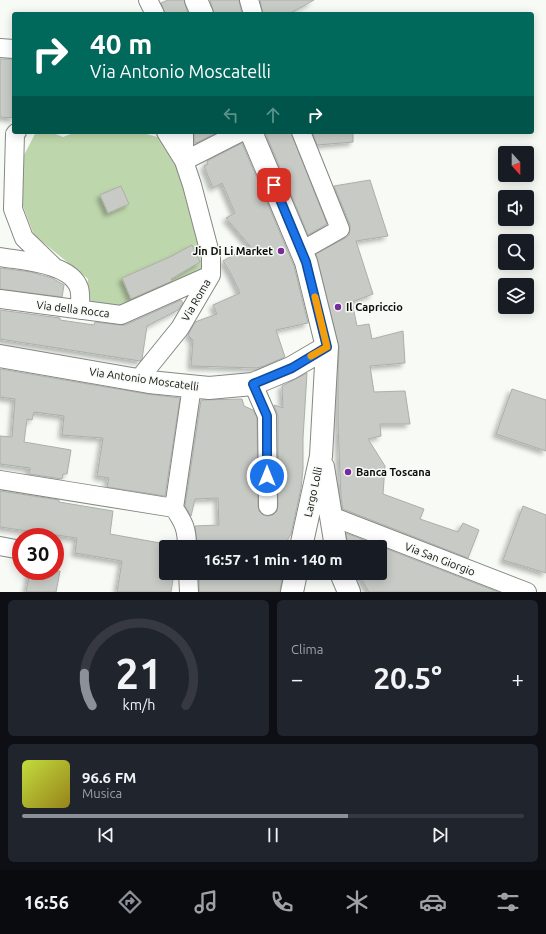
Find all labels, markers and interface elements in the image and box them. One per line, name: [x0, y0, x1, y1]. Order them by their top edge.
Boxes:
icon: right: [24, 28, 76, 80]
text: 40 m: [90, 28, 152, 59]
text: Via Antonio Moscatelli: [90, 61, 271, 81]
icon: left: [220, 104, 242, 126]
icon: ahead: [262, 104, 284, 126]
icon: right: [304, 104, 326, 126]
north arrow: [498, 146, 534, 182]
map controls: [498, 146, 534, 314]
pin: [257, 168, 291, 202]
icon: arrive: [263, 174, 285, 196]
button: sound: [498, 190, 534, 226]
button: search: [498, 234, 534, 270]
place label: Jin Di Li Market: [193, 245, 273, 257]
marker: Jin Di Li Market: [276, 246, 286, 256]
street label: Via Roma: [179, 277, 213, 323]
button: layers: [498, 278, 534, 314]
street label: Via della Rocca: [36, 299, 110, 319]
place label: Il Capriccio: [346, 301, 403, 313]
marker: Il Capriccio: [333, 302, 343, 312]
street label: Via Antonio Moscatelli: [88, 365, 200, 393]
position arrow: [246, 455, 288, 497]
street label: Largo Lolli: [302, 466, 324, 518]
place label: Banca Toscana: [356, 466, 431, 478]
marker: Banca Toscana: [343, 467, 353, 477]
speed limit sign: 30: [12, 528, 64, 580]
street label: Via San Giorgio: [403, 540, 477, 578]
text: 16:57 · 1 min · 140 m: [204, 551, 342, 568]
text: Clima: [291, 642, 323, 656]
text: 21: [115, 650, 162, 697]
text: 20.5°: [373, 661, 442, 695]
text: −: [291, 666, 303, 691]
text: +: [512, 666, 524, 691]
text: km/h: [122, 697, 155, 713]
text: 96.6 FM: [82, 769, 136, 786]
text: Musica: [82, 786, 122, 800]
icon: previous: [95, 824, 117, 846]
icon: pause: [262, 824, 284, 846]
icon: next: [429, 824, 451, 846]
icon: directions: [116, 888, 144, 916]
icon: music: [192, 888, 220, 916]
icon: phone: [268, 888, 296, 916]
icon: climate: [343, 888, 371, 916]
icon: car: [419, 888, 447, 916]
icon: filters: [494, 888, 522, 916]
text: 16:56: [24, 892, 69, 912]

